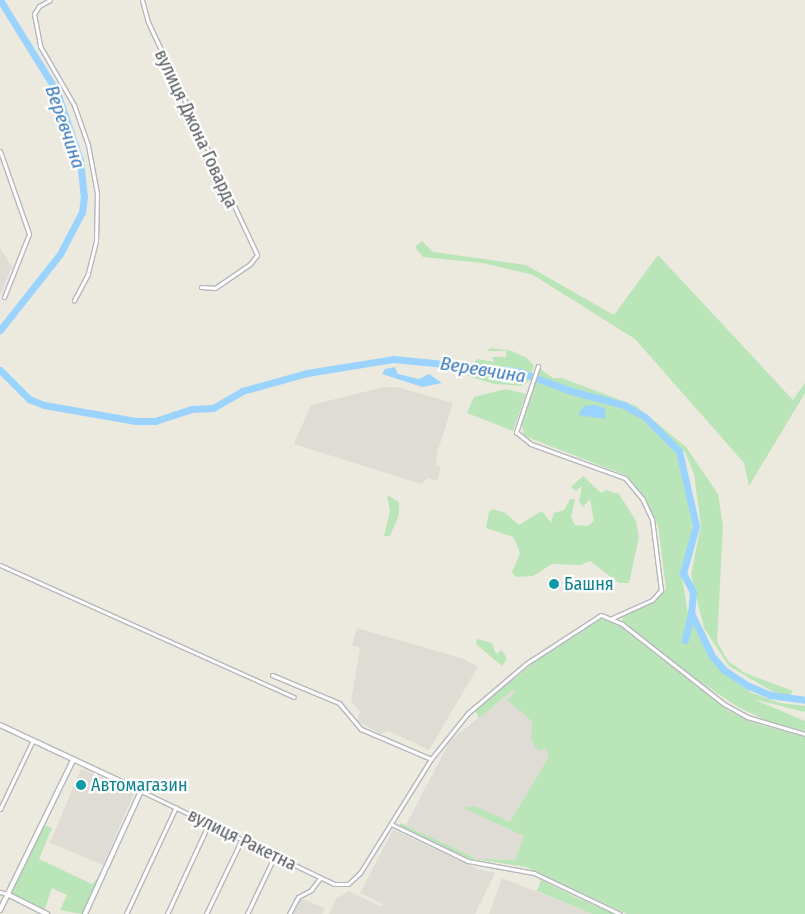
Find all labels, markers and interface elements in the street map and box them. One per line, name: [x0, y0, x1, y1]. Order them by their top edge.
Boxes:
street label: вулиця Джона Говарда: [150, 46, 242, 212]
water label: Веревчина: [40, 82, 90, 172]
water label: Веревчина: [439, 352, 527, 388]
place label: Башня: [564, 573, 614, 595]
marker: Башня: [548, 578, 560, 590]
place label: Автомагазин: [91, 774, 188, 796]
marker: Автомагазин: [75, 779, 87, 791]
street label: вулиця Ракетна: [184, 804, 300, 876]

